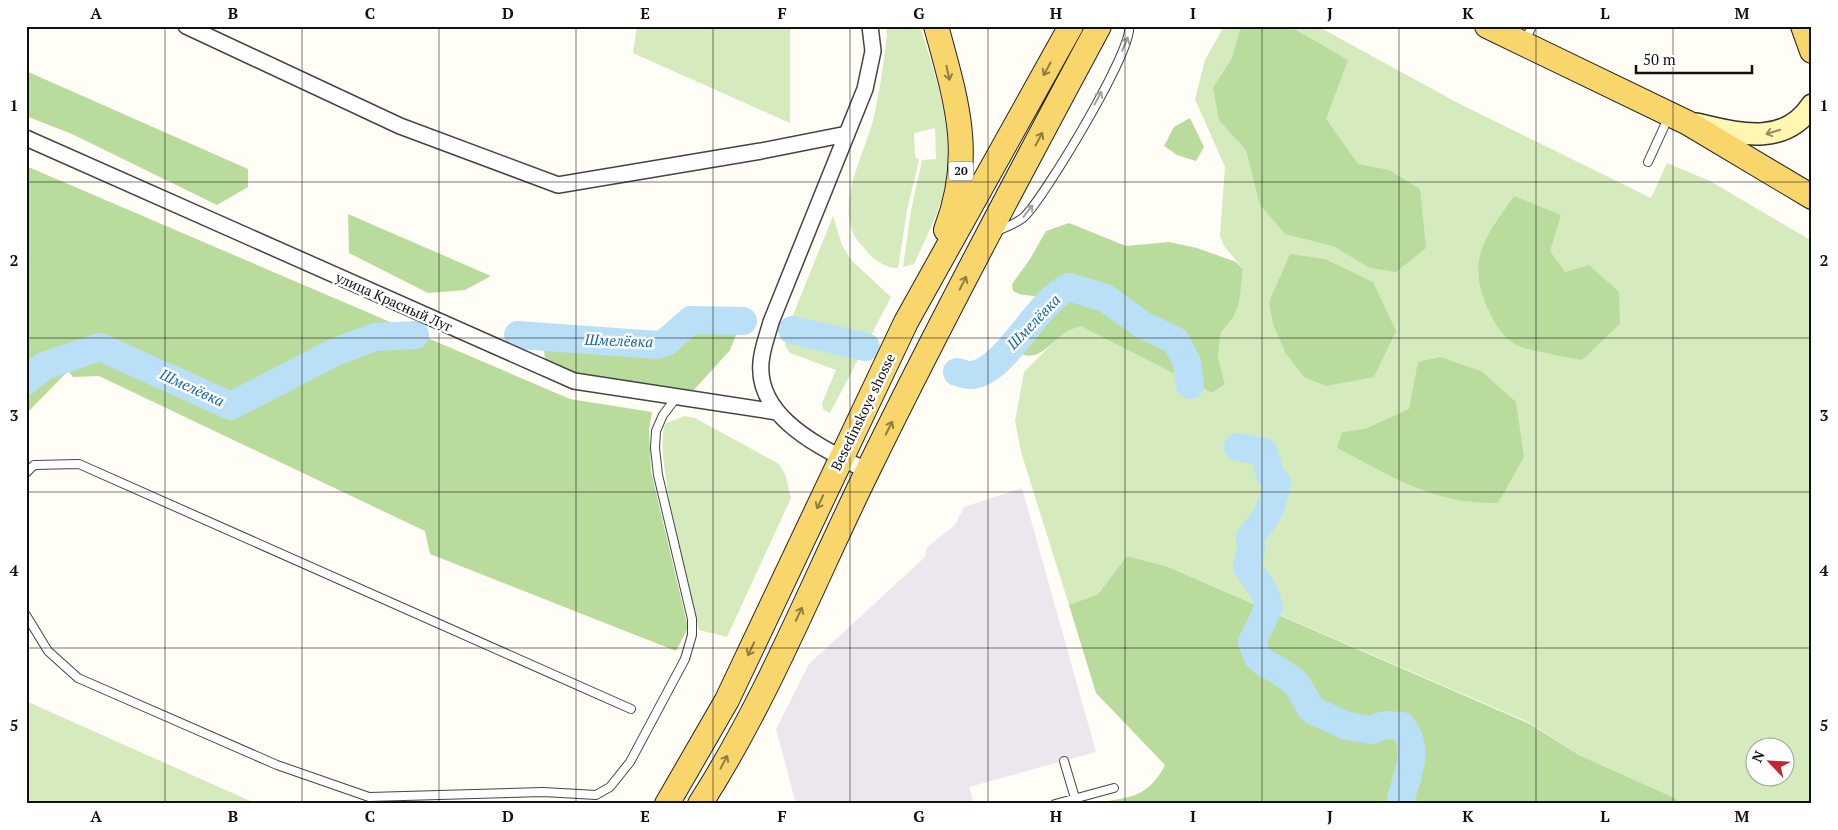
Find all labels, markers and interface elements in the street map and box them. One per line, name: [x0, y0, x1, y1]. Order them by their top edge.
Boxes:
text: A: [90, 2, 102, 24]
text: B: [228, 2, 238, 24]
text: C: [365, 2, 375, 24]
text: D: [502, 2, 514, 24]
text: E: [640, 2, 650, 24]
text: F: [777, 2, 787, 24]
text: G: [913, 2, 925, 24]
text: H: [1050, 2, 1062, 24]
text: I: [1190, 2, 1196, 24]
text: J: [1327, 2, 1333, 24]
text: K: [1462, 2, 1474, 24]
text: L: [1600, 2, 1610, 24]
text: M: [1735, 2, 1750, 24]
one-way arrow: [1121, 37, 1131, 52]
scale bar: [1636, 42, 1752, 74]
text: 50 m: [1643, 49, 1676, 69]
one-way arrow: [1042, 61, 1052, 75]
one-way arrow: [944, 65, 953, 81]
one-way arrow: [1094, 91, 1103, 106]
text: 1: [9, 94, 19, 116]
text: 1: [1819, 94, 1829, 116]
one-way arrow: [1765, 128, 1781, 137]
one-way arrow: [1035, 132, 1044, 147]
road number: 20: [948, 162, 974, 180]
one-way arrow: [1023, 204, 1033, 218]
text: 2: [9, 249, 19, 271]
text: 2: [1819, 249, 1829, 271]
street label: улица Красный Луг: [332, 267, 456, 336]
one-way arrow: [959, 276, 968, 291]
water label: Шмелёвка: [1002, 290, 1064, 354]
water label: Шмелёвка: [583, 329, 654, 351]
street label: Besedinskoye shosse: [826, 350, 899, 474]
water label: Шмелёвка: [156, 363, 228, 411]
text: 3: [9, 404, 19, 426]
text: 3: [1819, 404, 1829, 426]
one-way arrow: [884, 420, 894, 435]
one-way arrow: [815, 494, 825, 509]
text: 4: [9, 559, 19, 581]
text: 4: [1819, 559, 1829, 581]
one-way arrow: [795, 607, 805, 622]
one-way arrow: [746, 641, 755, 656]
text: 5: [9, 714, 19, 736]
text: 5: [1819, 714, 1829, 736]
north arrow: [1746, 738, 1796, 788]
text: N: [1747, 747, 1769, 765]
one-way arrow: [720, 755, 730, 769]
text: A: [90, 805, 102, 827]
text: B: [228, 805, 238, 827]
text: C: [365, 805, 375, 827]
text: D: [502, 805, 514, 827]
text: E: [640, 805, 650, 827]
text: F: [777, 805, 787, 827]
text: G: [913, 805, 925, 827]
text: H: [1050, 805, 1062, 827]
text: I: [1190, 805, 1196, 827]
text: J: [1327, 805, 1333, 827]
text: K: [1462, 805, 1474, 827]
text: L: [1600, 805, 1610, 827]
text: M: [1735, 805, 1750, 827]

